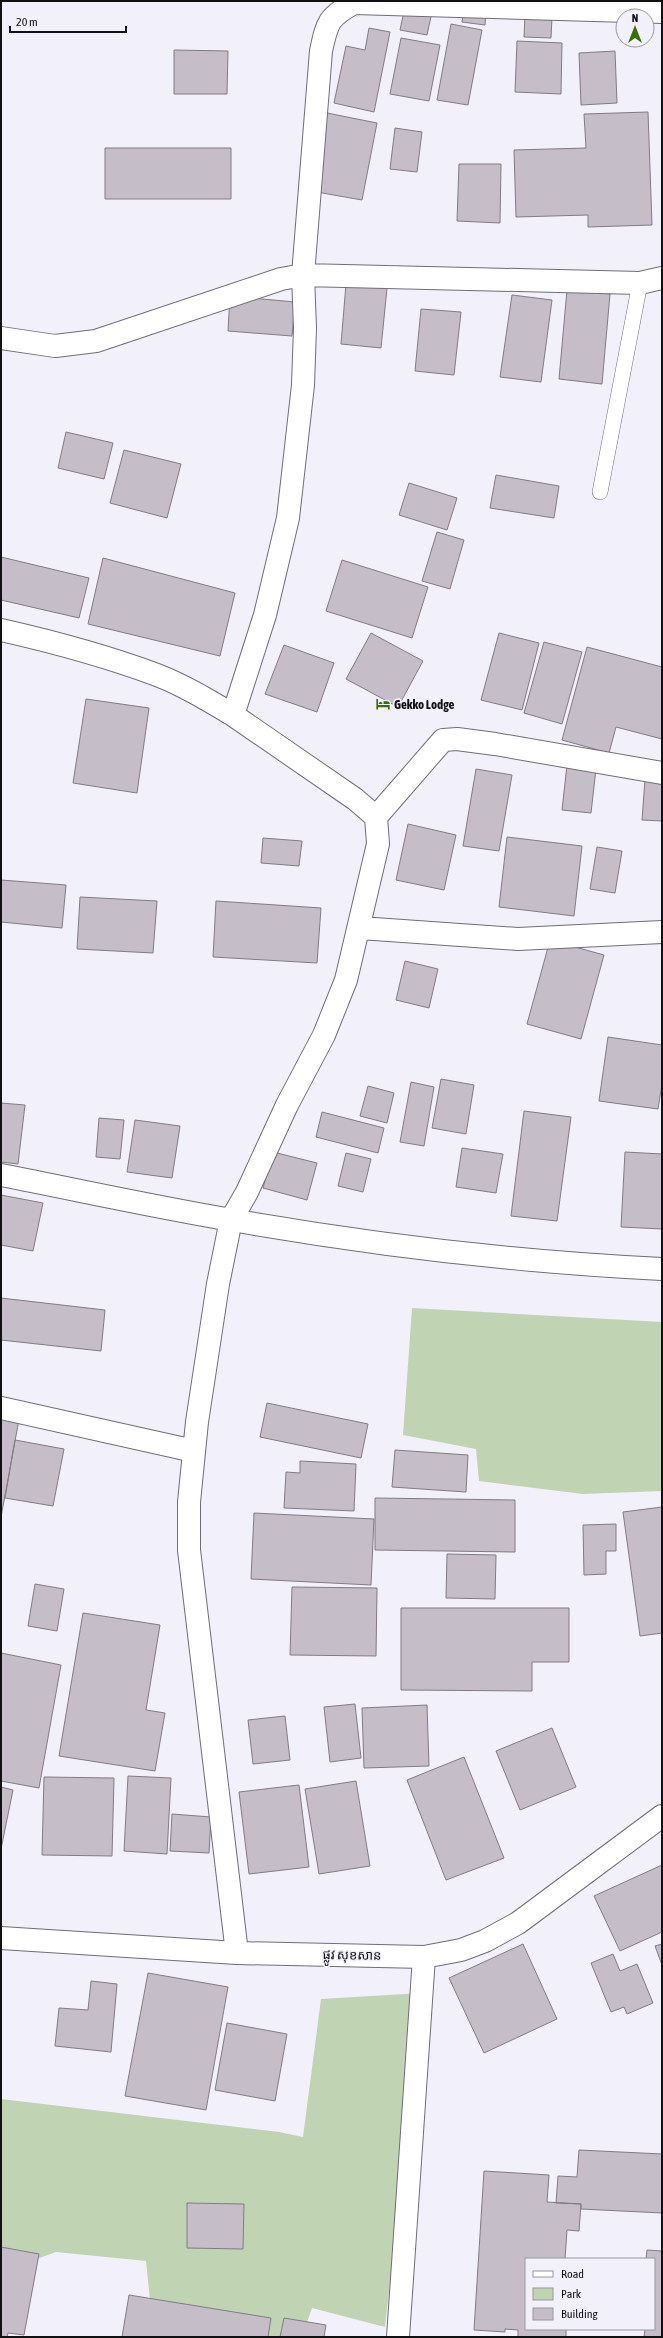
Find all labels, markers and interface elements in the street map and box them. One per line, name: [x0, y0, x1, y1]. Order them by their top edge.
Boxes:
scale bar: [10, 8, 126, 34]
north arrow: [615, 8, 655, 48]
text: N: [632, 12, 638, 24]
text: 20 m: [16, 15, 38, 29]
hotel icon: Gekko Lodge: [375, 696, 391, 712]
place label: Gekko Lodge: [394, 697, 454, 712]
street label: ផ្លូវ សុខសាន: [322, 1947, 381, 1967]
legend: [525, 2258, 655, 2330]
text: Road: [561, 2267, 584, 2281]
text: Park: [561, 2287, 582, 2301]
text: Building: [561, 2307, 599, 2321]

